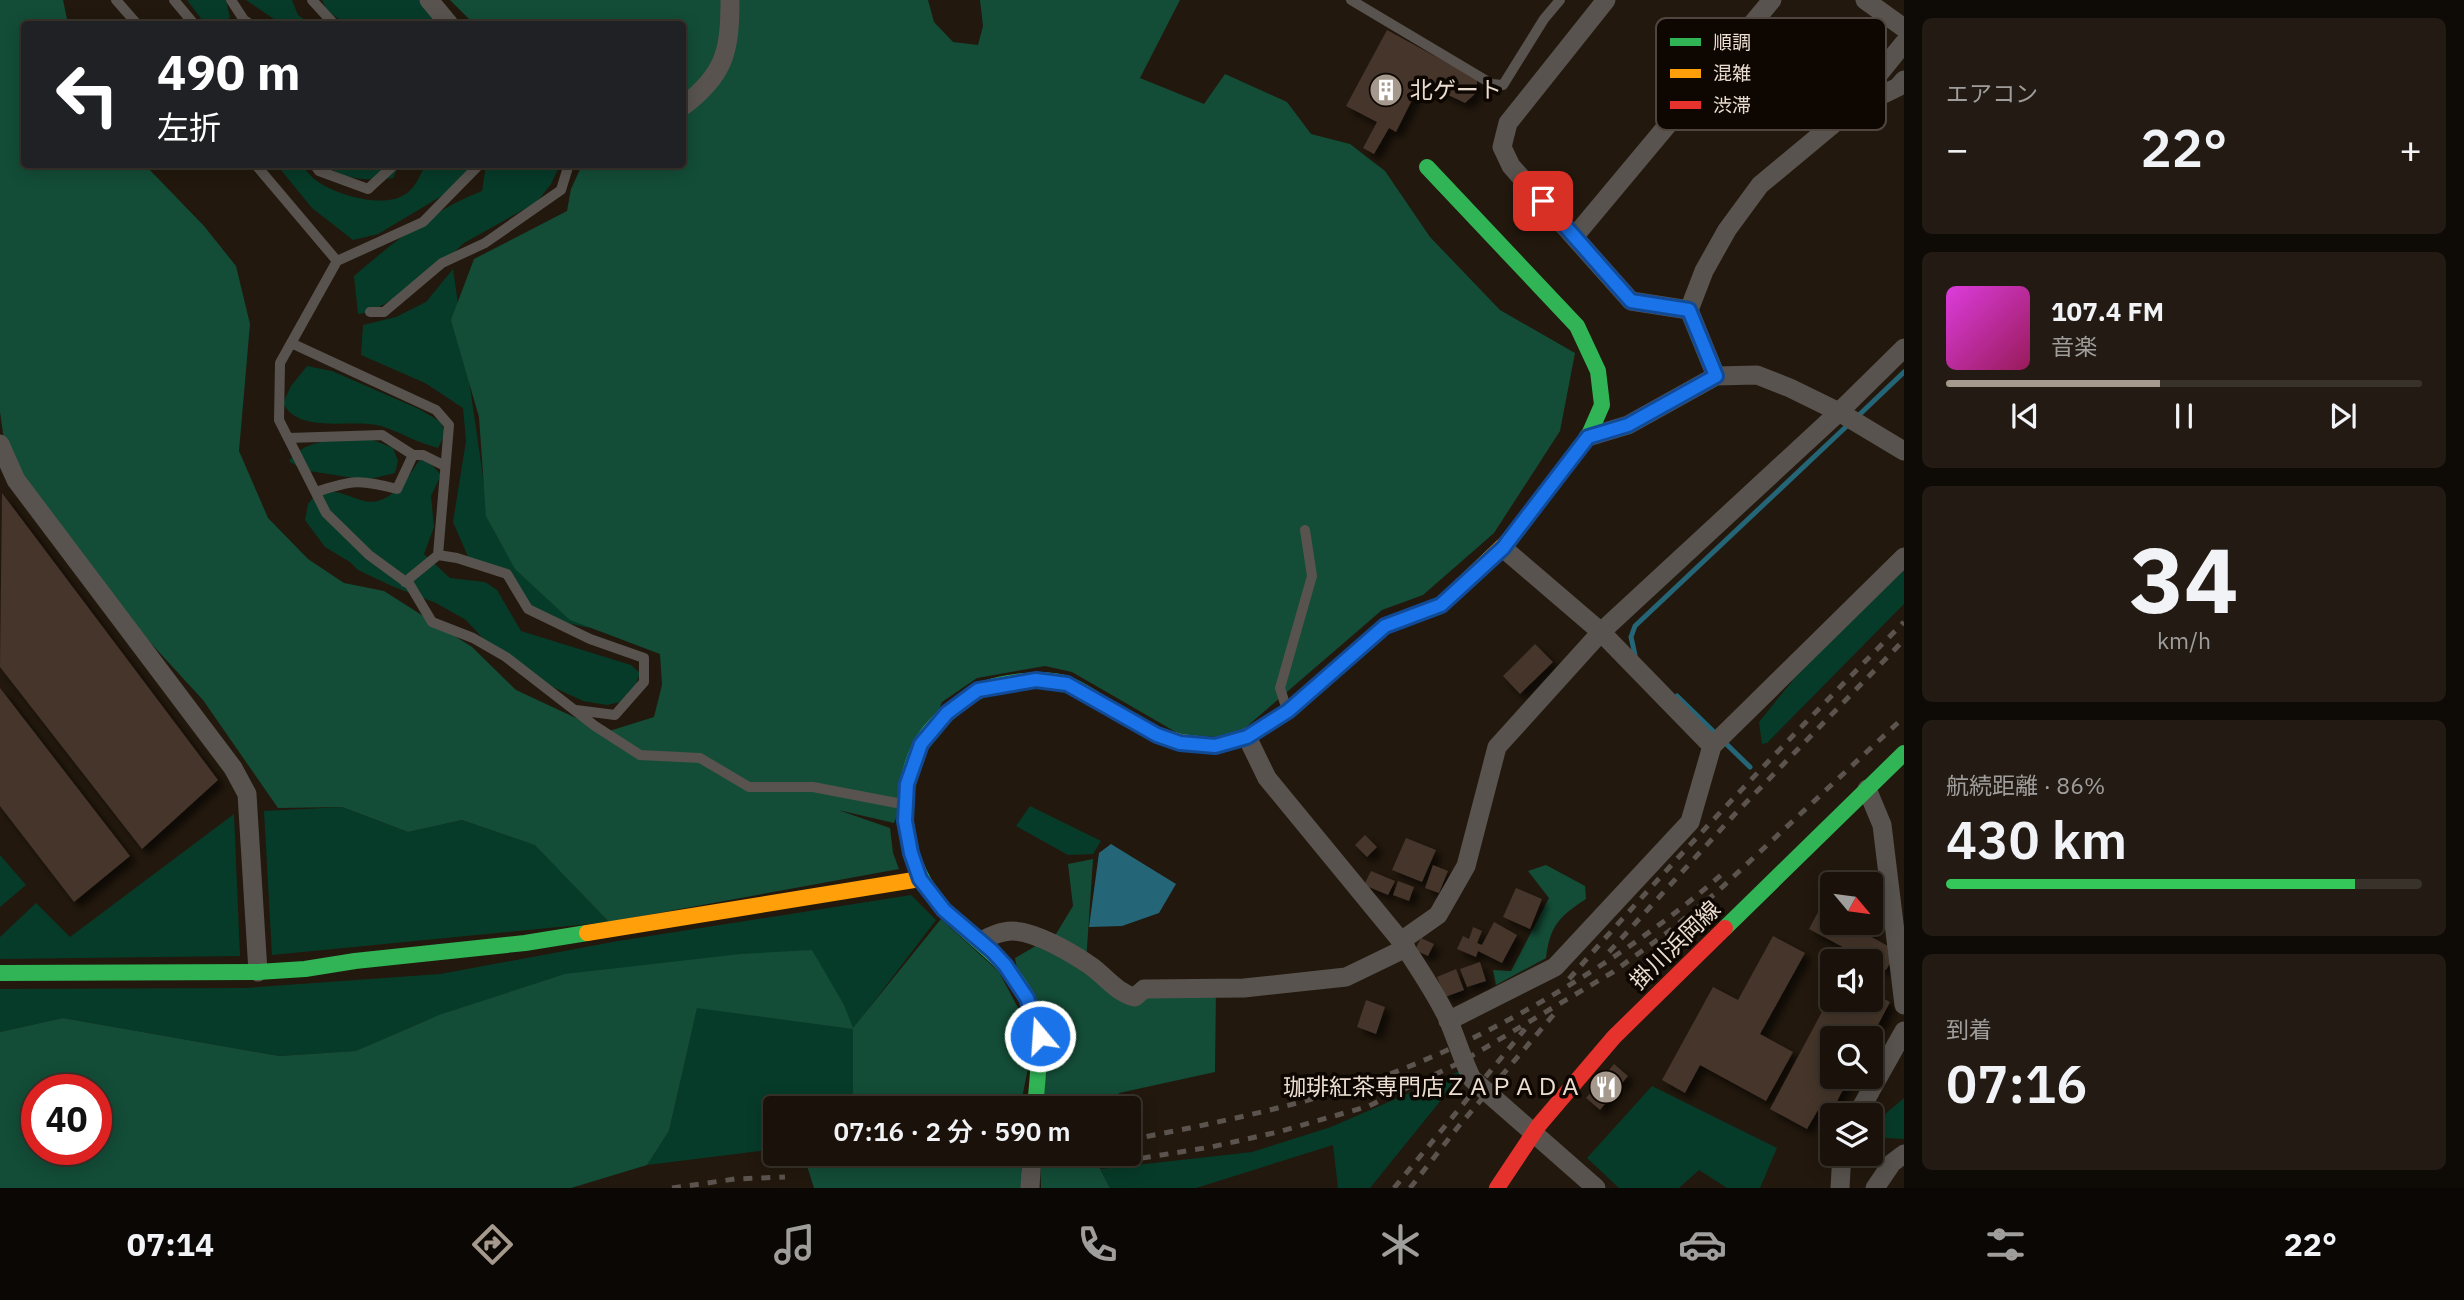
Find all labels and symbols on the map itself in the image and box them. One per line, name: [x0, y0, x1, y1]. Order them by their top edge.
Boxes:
legend: [1656, 18, 1886, 130]
text: 順調: [1713, 30, 1751, 54]
text: 混雑: [1713, 61, 1751, 85]
building icon: 北ゲート: [1367, 71, 1405, 109]
place label: 北ゲート: [1410, 74, 1502, 104]
text: 渋滞: [1713, 93, 1751, 117]
pin: [1513, 171, 1573, 231]
north arrow: [1820, 872, 1883, 934]
street label: 掛川浜岡線: [1623, 894, 1726, 995]
position arrow: [1003, 999, 1077, 1073]
restaurant icon: 珈琲紅茶専門店ＺＡＰＡＤＡ: [1587, 1068, 1625, 1106]
place label: 珈琲紅茶専門店ＺＡＰＡＤＡ: [1283, 1071, 1582, 1101]
speed limit sign: 40: [21, 1074, 112, 1165]

